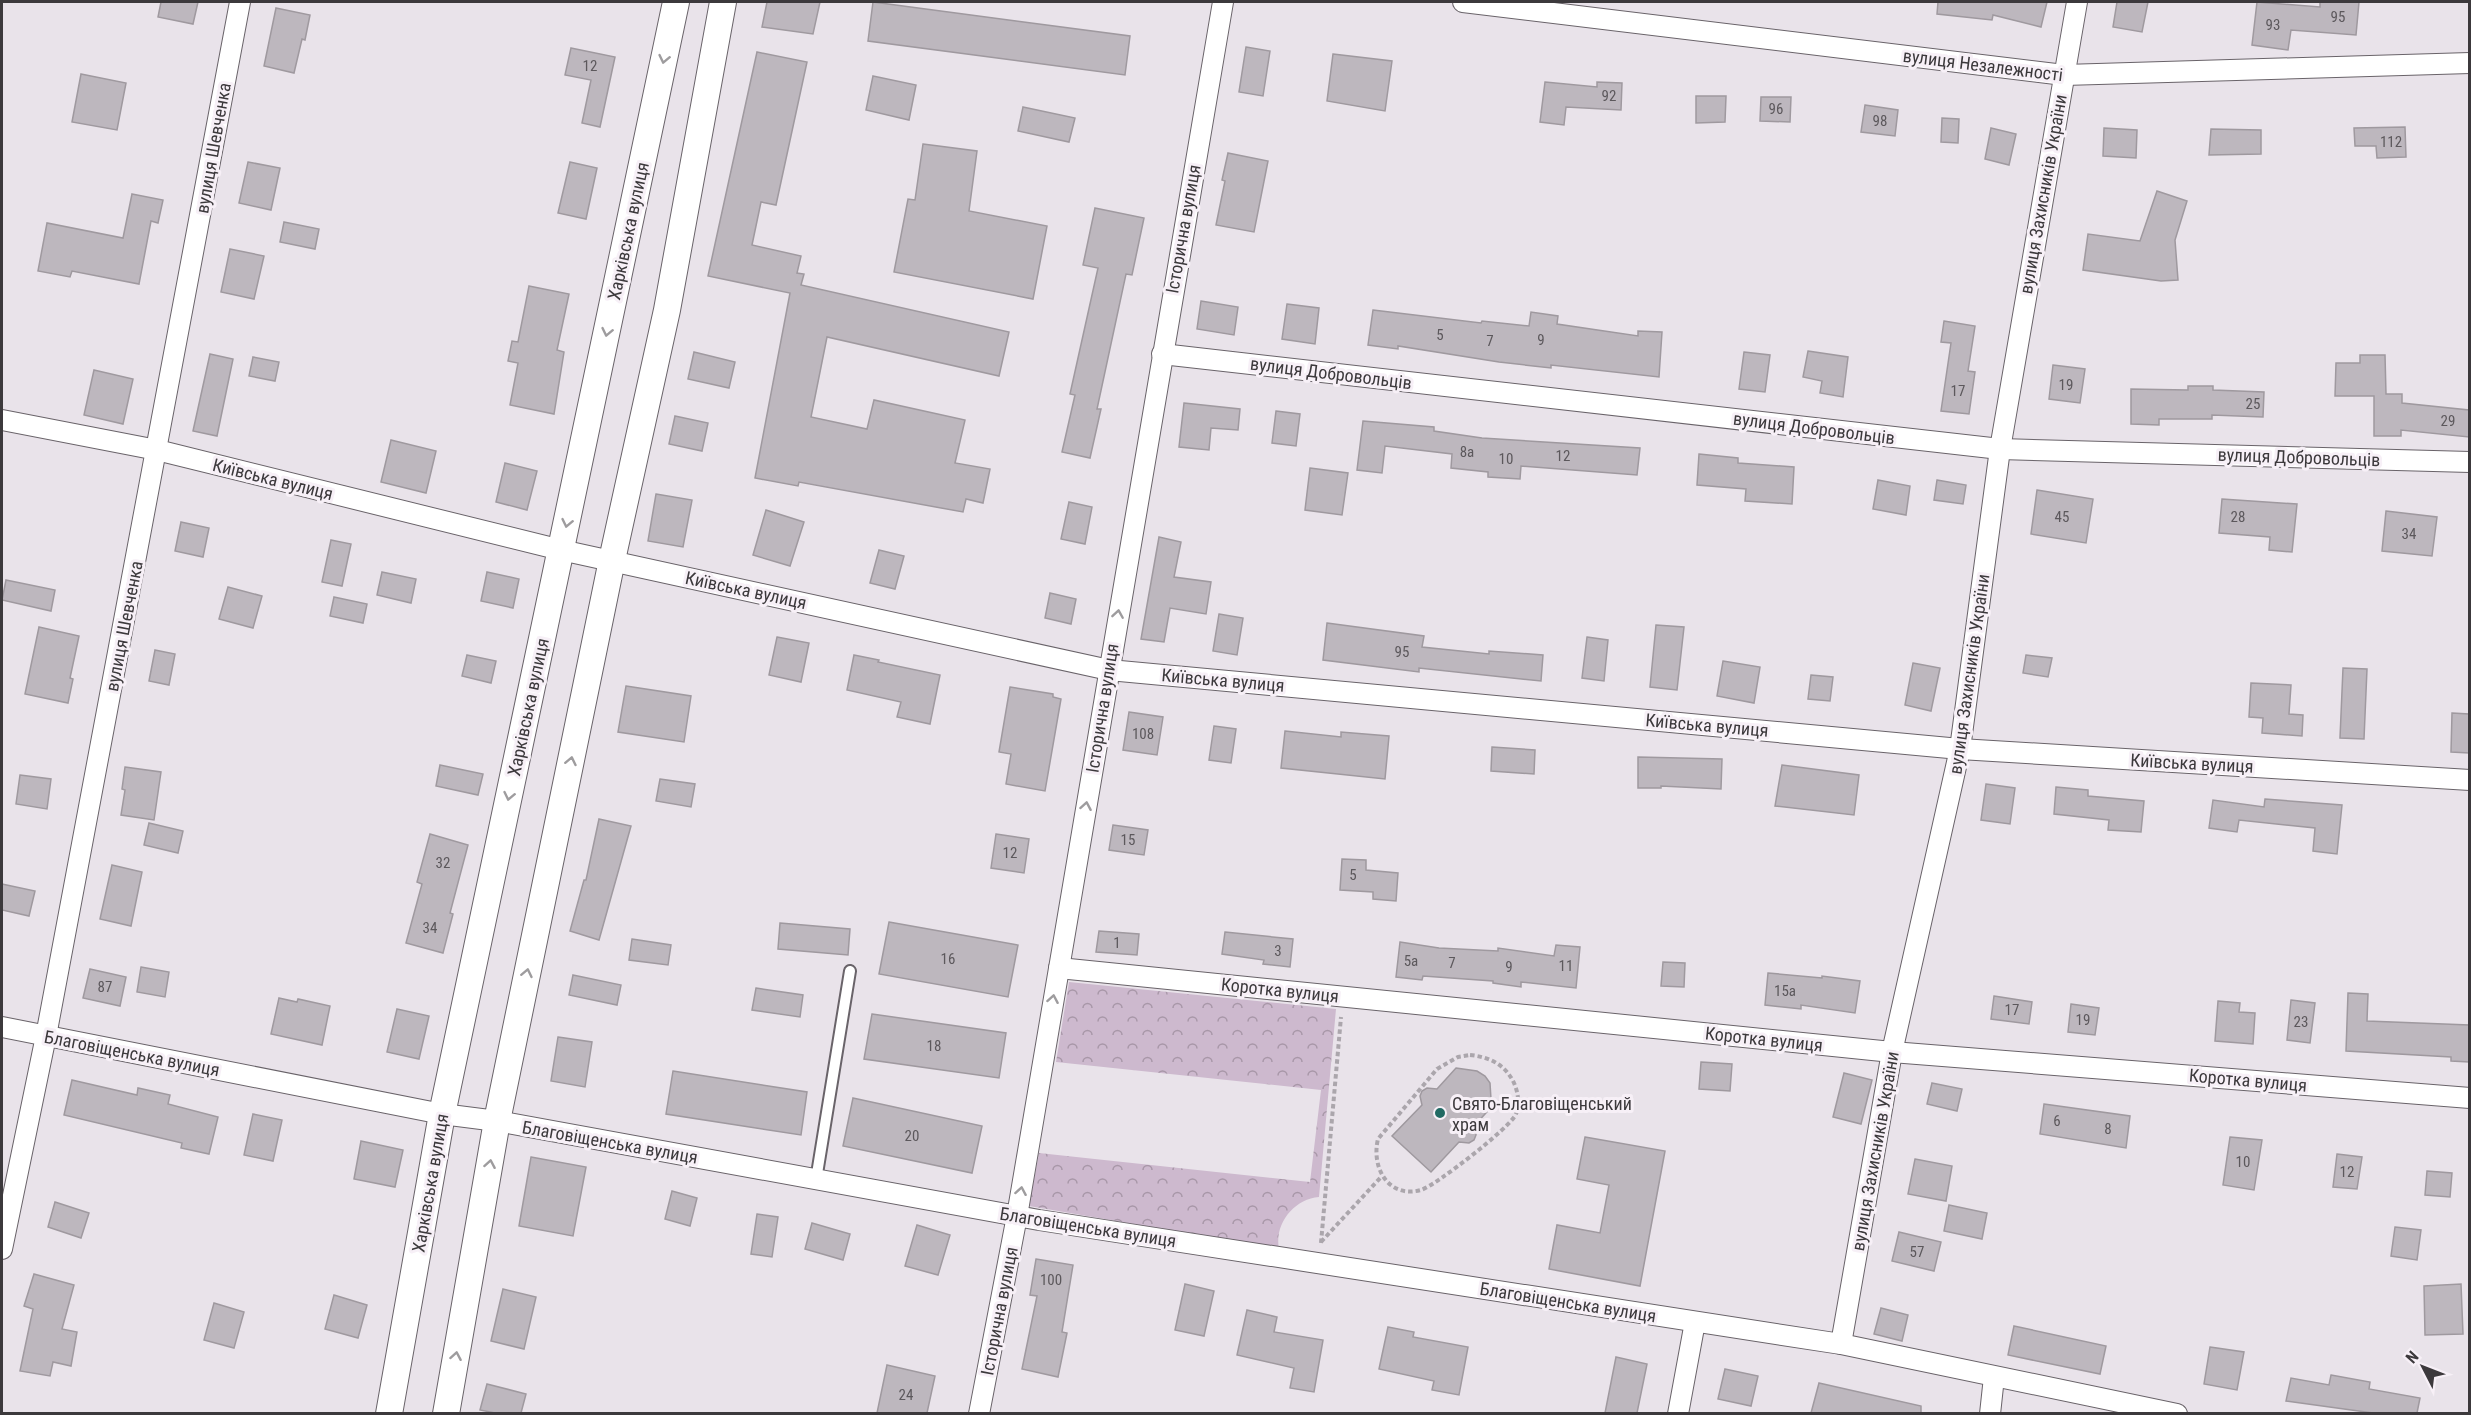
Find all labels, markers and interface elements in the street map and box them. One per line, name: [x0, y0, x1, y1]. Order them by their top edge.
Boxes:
house number: 95: [2331, 8, 2345, 26]
house number: 93: [2266, 16, 2280, 34]
street label: вулиця Незалежності: [1902, 45, 2064, 85]
one-way arrow: [658, 53, 671, 63]
house number: 12: [583, 57, 597, 75]
street label: вулиця Шевченка: [191, 81, 235, 215]
house number: 92: [1602, 87, 1616, 105]
street label: вулиця Захисників України: [2015, 93, 2071, 295]
house number: 96: [1769, 100, 1783, 118]
house number: 98: [1873, 112, 1887, 130]
house number: 112: [2380, 133, 2402, 151]
street label: Харківська вулиця: [603, 160, 653, 302]
street label: Історична вулиця: [1161, 163, 1205, 295]
house number: 5: [1436, 326, 1444, 344]
one-way arrow: [601, 327, 614, 337]
house number: 9: [1537, 331, 1545, 349]
house number: 7: [1486, 332, 1494, 350]
street label: вулиця Добровольців: [1249, 353, 1413, 393]
house number: 19: [2059, 376, 2073, 394]
house number: 17: [1951, 382, 1965, 400]
house number: 25: [2246, 395, 2260, 413]
street label: вулиця Добровольців: [1732, 408, 1896, 448]
house number: 29: [2441, 412, 2455, 430]
house number: 8а: [1460, 443, 1474, 461]
street label: вулиця Добровольців: [2217, 444, 2381, 470]
house number: 12: [1556, 447, 1570, 465]
house number: 10: [1499, 450, 1513, 468]
street label: Київська вулиця: [211, 454, 335, 504]
house number: 45: [2055, 508, 2069, 526]
house number: 28: [2231, 508, 2245, 526]
one-way arrow: [561, 517, 574, 527]
house number: 34: [2402, 525, 2416, 543]
street label: вулиця Шевченка: [101, 559, 147, 693]
street label: Київська вулиця: [683, 567, 809, 613]
street label: вулиця Захисників України: [1945, 572, 1993, 776]
one-way arrow: [1111, 609, 1124, 619]
street label: Харківська вулиця: [503, 636, 553, 778]
street label: Історична вулиця: [1081, 642, 1123, 774]
house number: 95: [1395, 643, 1409, 661]
street label: Київська вулиця: [1161, 664, 1285, 696]
street label: Київська вулиця: [1645, 709, 1769, 741]
house number: 108: [1132, 725, 1154, 743]
street label: Київська вулиця: [2130, 749, 2254, 777]
one-way arrow: [564, 756, 577, 766]
one-way arrow: [504, 790, 517, 800]
one-way arrow: [1079, 802, 1092, 812]
house number: 15: [1121, 831, 1135, 849]
house number: 12: [1003, 844, 1017, 862]
house number: 32: [436, 854, 450, 872]
house number: 5: [1349, 866, 1357, 884]
house number: 34: [423, 919, 437, 937]
house number: 1: [1113, 934, 1121, 952]
house number: 3: [1274, 942, 1282, 960]
house number: 16: [941, 950, 955, 968]
house number: 5а: [1404, 952, 1418, 970]
house number: 7: [1448, 954, 1456, 972]
house number: 11: [1559, 957, 1573, 975]
house number: 9: [1505, 958, 1513, 976]
one-way arrow: [520, 968, 533, 978]
street label: Коротка вулиця: [1220, 973, 1340, 1007]
house number: 87: [98, 978, 112, 996]
house number: 15а: [1774, 982, 1796, 1000]
one-way arrow: [1047, 994, 1059, 1003]
house number: 17: [2005, 1001, 2019, 1019]
house number: 19: [2076, 1011, 2090, 1029]
house number: 23: [2294, 1013, 2308, 1031]
street label: Коротка вулиця: [1704, 1022, 1824, 1056]
street label: Благовіщенська вулиця: [43, 1026, 221, 1080]
house number: 18: [927, 1037, 941, 1055]
street label: вулиця Захисників України: [1847, 1050, 1903, 1252]
street label: Коротка вулиця: [2188, 1064, 2308, 1096]
place label: Свято-Благовіщенський храм: [1452, 1093, 1632, 1135]
marker: Свято-Благовіщенський храм: [1433, 1106, 1447, 1120]
street label: Харківська вулиця: [407, 1112, 453, 1254]
house number: 6: [2053, 1112, 2061, 1130]
street label: Благовіщенська вулиця: [520, 1116, 700, 1168]
house number: 8: [2104, 1120, 2112, 1138]
house number: 20: [905, 1127, 919, 1145]
house number: 10: [2236, 1153, 2250, 1171]
one-way arrow: [483, 1159, 496, 1169]
house number: 12: [2340, 1163, 2354, 1181]
one-way arrow: [1014, 1186, 1027, 1196]
street label: Благовіщенська вулиця: [998, 1203, 1178, 1251]
house number: 57: [1910, 1243, 1924, 1261]
street label: Історична вулиця: [976, 1245, 1022, 1377]
house number: 100: [1040, 1271, 1062, 1289]
street label: Благовіщенська вулиця: [1478, 1278, 1658, 1326]
north arrow: [2393, 1337, 2453, 1397]
text: N: [2402, 1347, 2423, 1367]
one-way arrow: [449, 1351, 462, 1361]
house number: 24: [899, 1386, 913, 1404]

